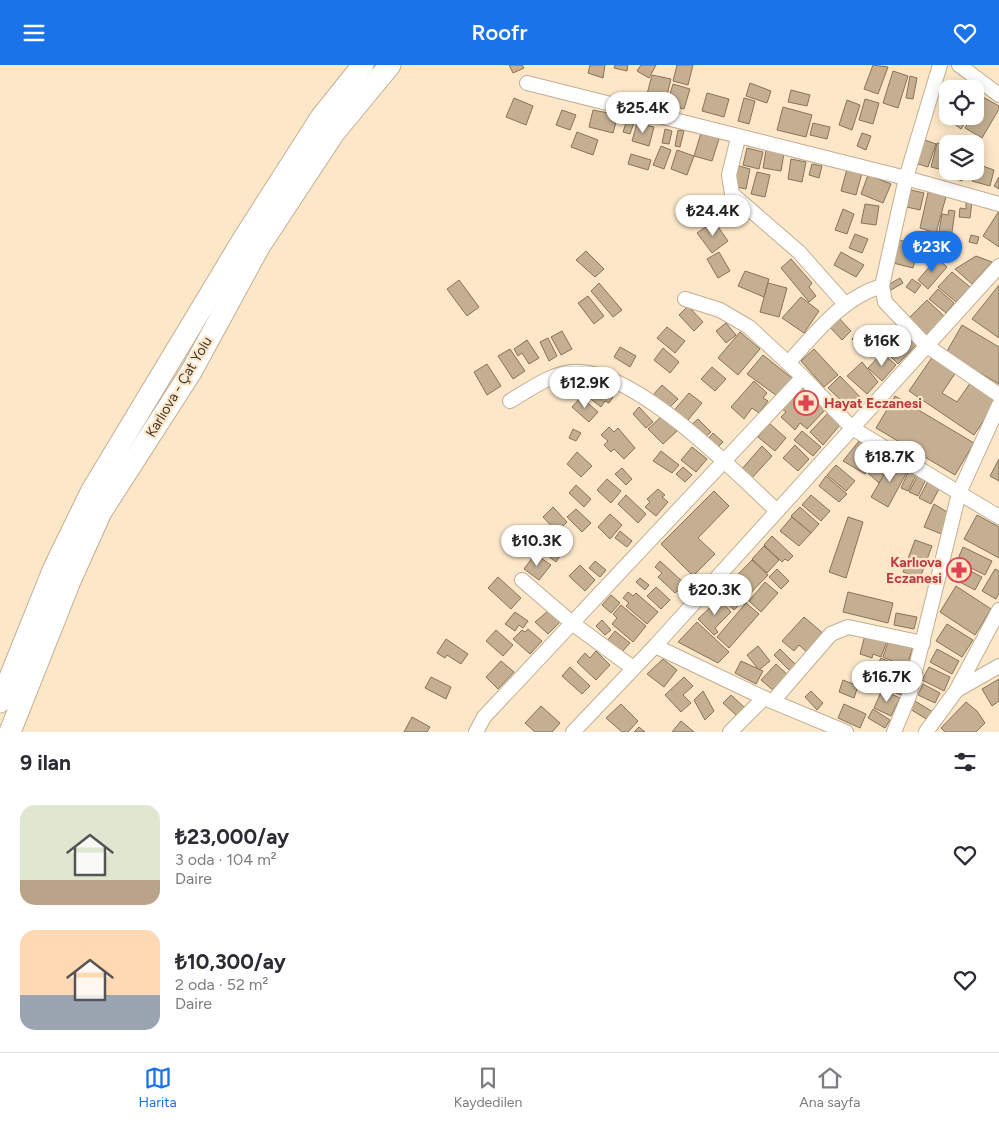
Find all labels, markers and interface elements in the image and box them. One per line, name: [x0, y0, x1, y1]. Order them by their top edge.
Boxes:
icon: menu: [20, 19, 48, 47]
text: Roofr: [471, 19, 528, 46]
icon: heart: [951, 19, 979, 47]
map controls: [939, 80, 984, 180]
button: locate: [939, 80, 984, 125]
pin: ₺25.4K: [602, 92, 684, 134]
text: ₺25.4K: [617, 98, 669, 117]
button: layers: [939, 135, 984, 180]
pin: ₺24.4K: [672, 195, 754, 237]
text: ₺24.4K: [686, 201, 740, 220]
pin: ₺23K: [902, 231, 962, 273]
text: ₺23K: [913, 237, 951, 256]
pin: ₺16K: [852, 325, 912, 367]
text: ₺16K: [864, 331, 900, 350]
street label: Karlıova - Çat Yolu: [142, 334, 216, 440]
pin: ₺12.9K: [544, 367, 626, 409]
text: ₺12.9K: [560, 373, 610, 392]
pharmacy icon: Hayat Eczanesi: [793, 390, 819, 416]
place label: Hayat Eczanesi: [824, 395, 922, 412]
pin: ₺18.7K: [849, 441, 931, 483]
text: ₺18.7K: [865, 447, 915, 466]
pin: ₺10.3K: [496, 525, 578, 567]
text: ₺10.3K: [512, 531, 562, 550]
place label: Karlıova Eczanesi: [886, 554, 942, 587]
pharmacy icon: Karlıova Eczanesi: [946, 557, 972, 583]
pin: ₺20.3K: [674, 573, 756, 616]
text: ₺20.3K: [689, 580, 741, 599]
pin: ₺16.7K: [846, 661, 928, 703]
text: ₺16.7K: [863, 667, 911, 686]
icon: filters: [951, 748, 979, 776]
text: 9 ilan: [20, 750, 71, 775]
text: ₺23,000/ay: [175, 824, 289, 849]
icon: home: [60, 825, 120, 885]
icon: heart: [951, 841, 979, 869]
text: 3 oda · 104 m²: [175, 850, 277, 869]
text: Daire: [175, 869, 212, 888]
text: ₺10,300/ay: [175, 949, 286, 974]
icon: home: [60, 950, 120, 1010]
icon: heart: [951, 966, 979, 994]
text: 2 oda · 52 m²: [175, 975, 268, 994]
text: Daire: [175, 994, 212, 1013]
tab: Harita: [139, 1064, 177, 1111]
tab: Kaydedilen: [454, 1064, 522, 1111]
tab: Ana sayfa: [799, 1064, 860, 1111]

